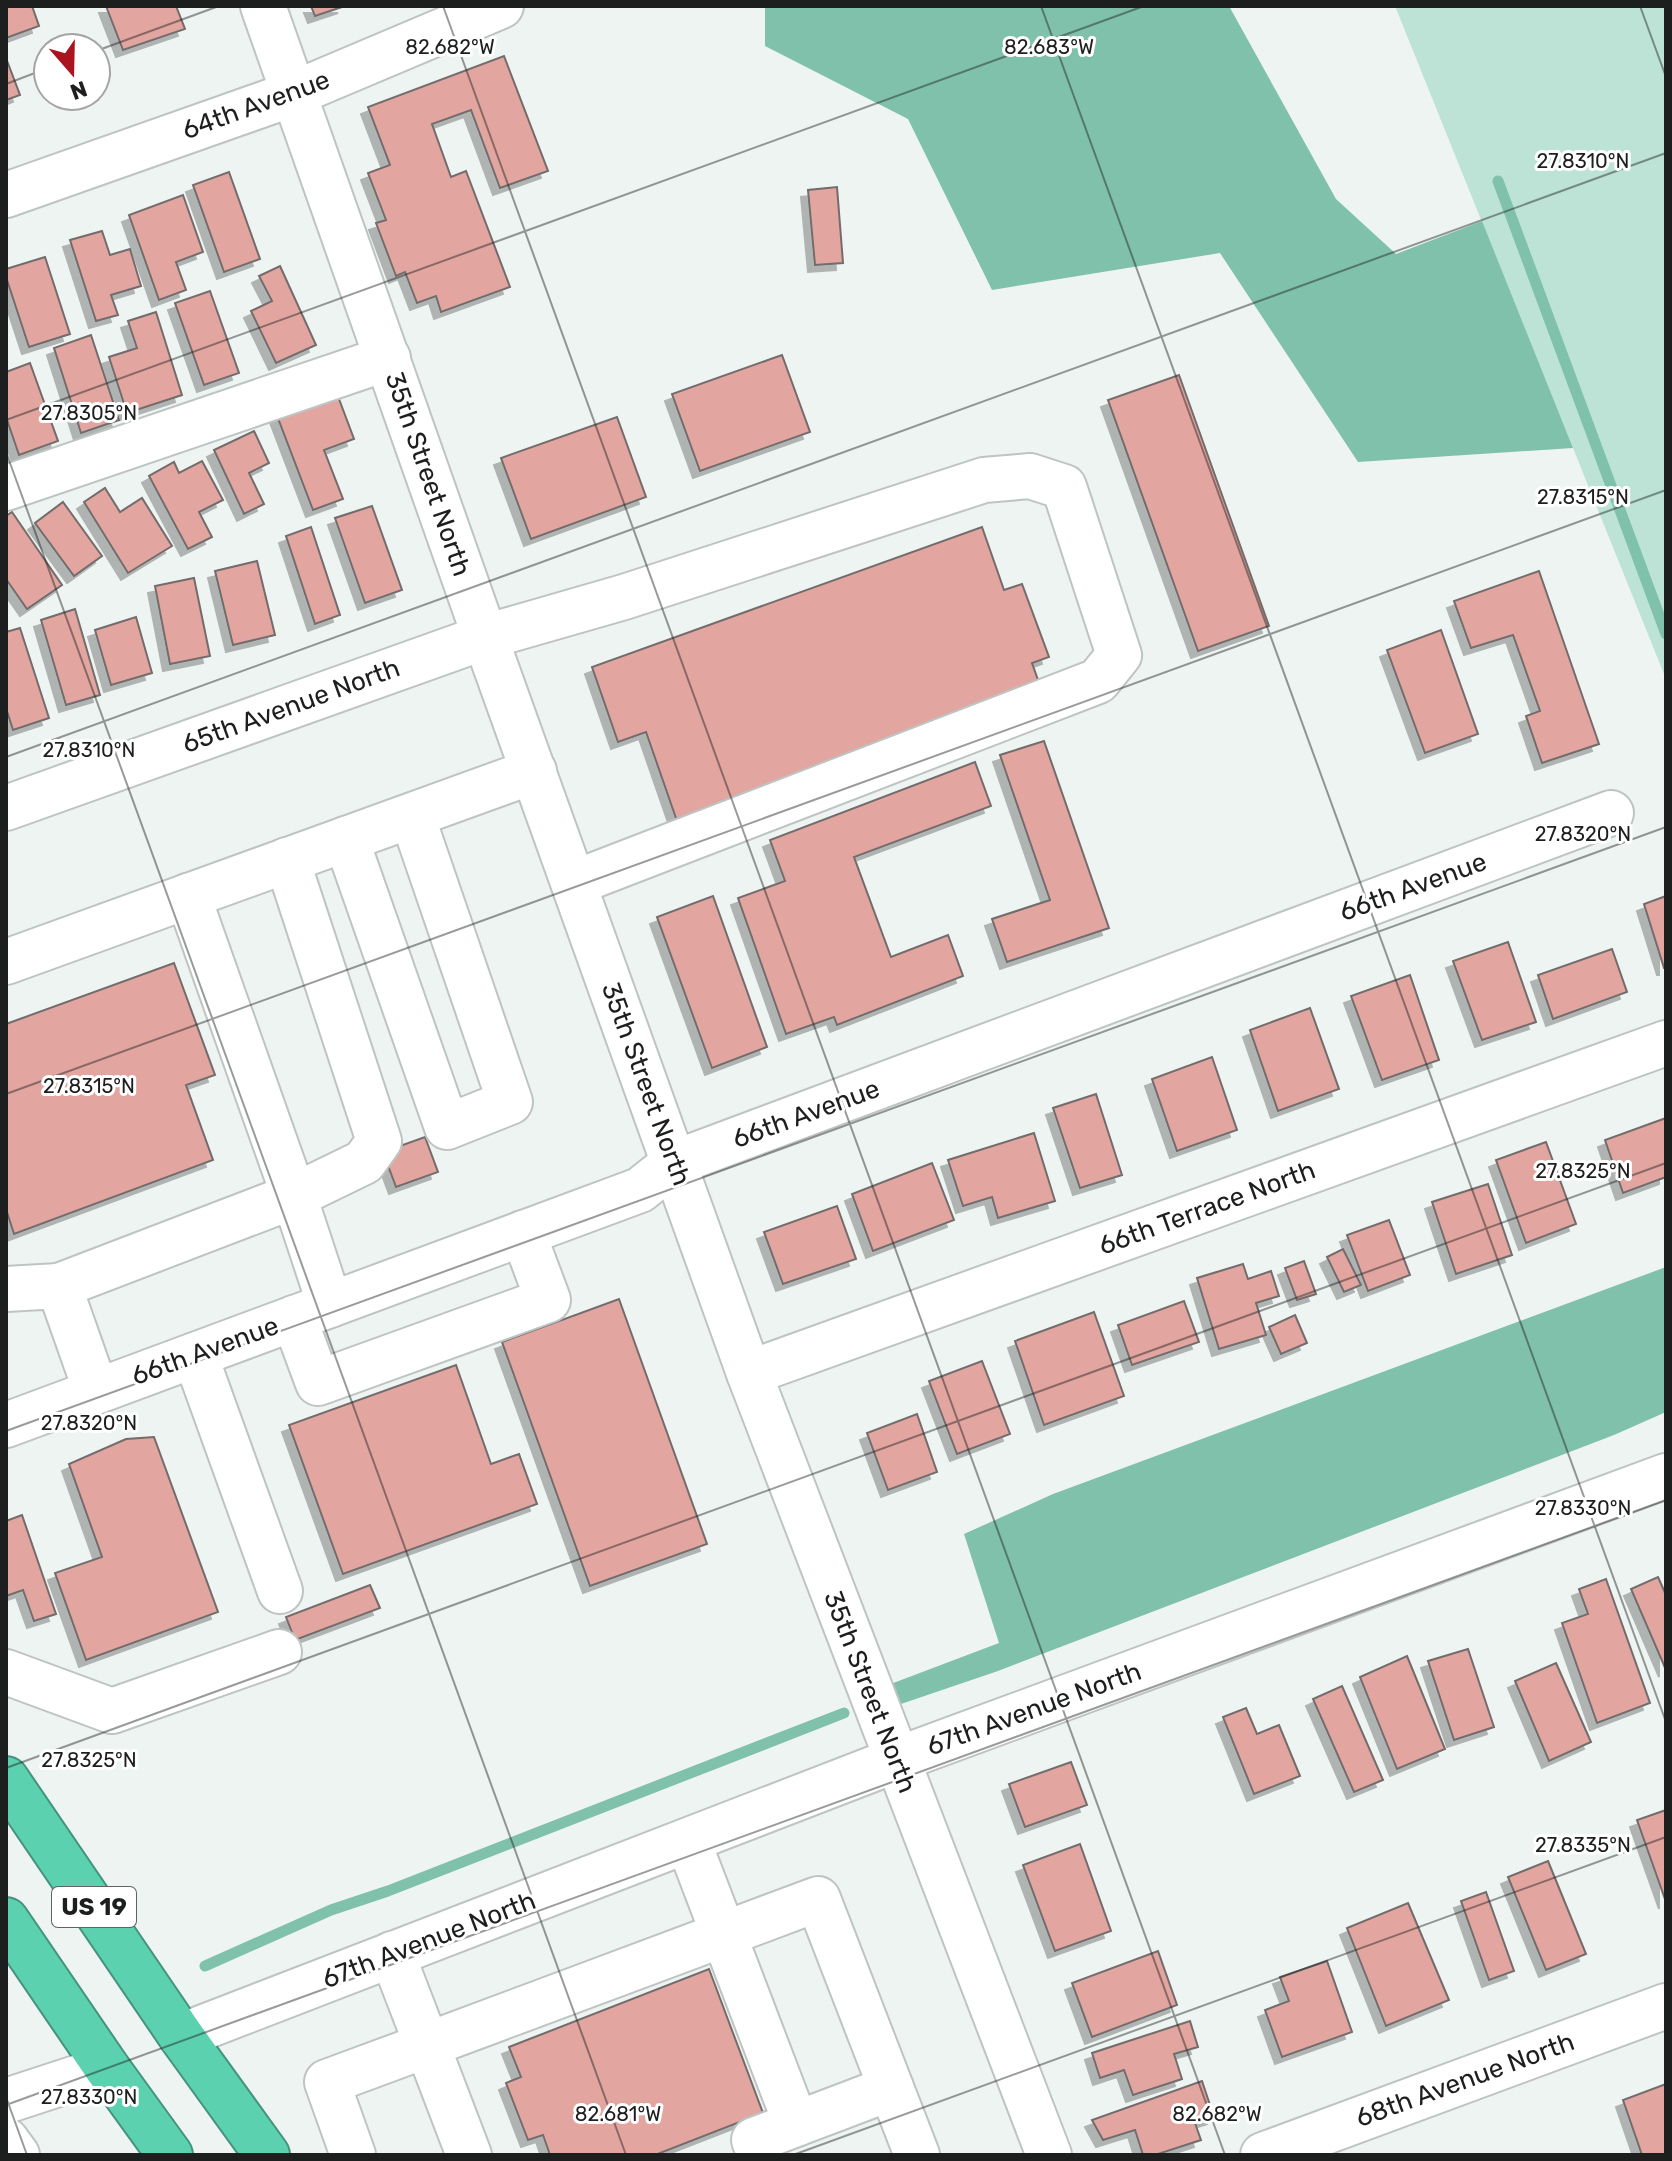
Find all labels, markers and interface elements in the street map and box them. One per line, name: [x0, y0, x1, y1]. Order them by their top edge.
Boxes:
north arrow: [32, 32, 112, 112]
text: 82.682°W: [405, 35, 495, 59]
text: 82.683°W: [1004, 35, 1094, 59]
street label: 64th Avenue: [178, 64, 334, 146]
text: N: [67, 75, 91, 106]
text: 27.8310°N: [1537, 149, 1629, 173]
street label: 35th Street North: [379, 368, 477, 580]
text: 27.8305°N: [41, 401, 137, 425]
text: 27.8315°N: [1537, 485, 1629, 509]
street label: 65th Avenue North: [178, 652, 404, 760]
text: 27.8310°N: [43, 738, 135, 762]
text: 27.8320°N: [1535, 822, 1631, 846]
street label: 66th Avenue: [1335, 846, 1491, 928]
street label: 35th Street North: [595, 978, 697, 1190]
street label: 66th Avenue: [728, 1073, 884, 1155]
text: 27.8315°N: [43, 1074, 135, 1098]
street label: 66th Terrace North: [1094, 1154, 1320, 1262]
text: 27.8325°N: [1535, 1159, 1631, 1183]
street label: 66th Avenue: [127, 1310, 283, 1392]
text: 27.8320°N: [41, 1411, 137, 1435]
text: 27.8330°N: [1535, 1496, 1631, 1520]
street label: 35th Street North: [817, 1587, 923, 1797]
street label: 67th Avenue North: [922, 1656, 1146, 1762]
text: 27.8325°N: [41, 1748, 137, 1772]
text: 27.8335°N: [1535, 1833, 1631, 1857]
street label: 67th Avenue North: [318, 1885, 540, 1995]
road number: US 19: [52, 1887, 136, 1927]
street label: 68th Avenue North: [1352, 2026, 1578, 2134]
text: 27.8330°N: [41, 2085, 137, 2109]
text: 82.681°W: [575, 2102, 661, 2126]
text: 82.682°W: [1172, 2102, 1262, 2126]

